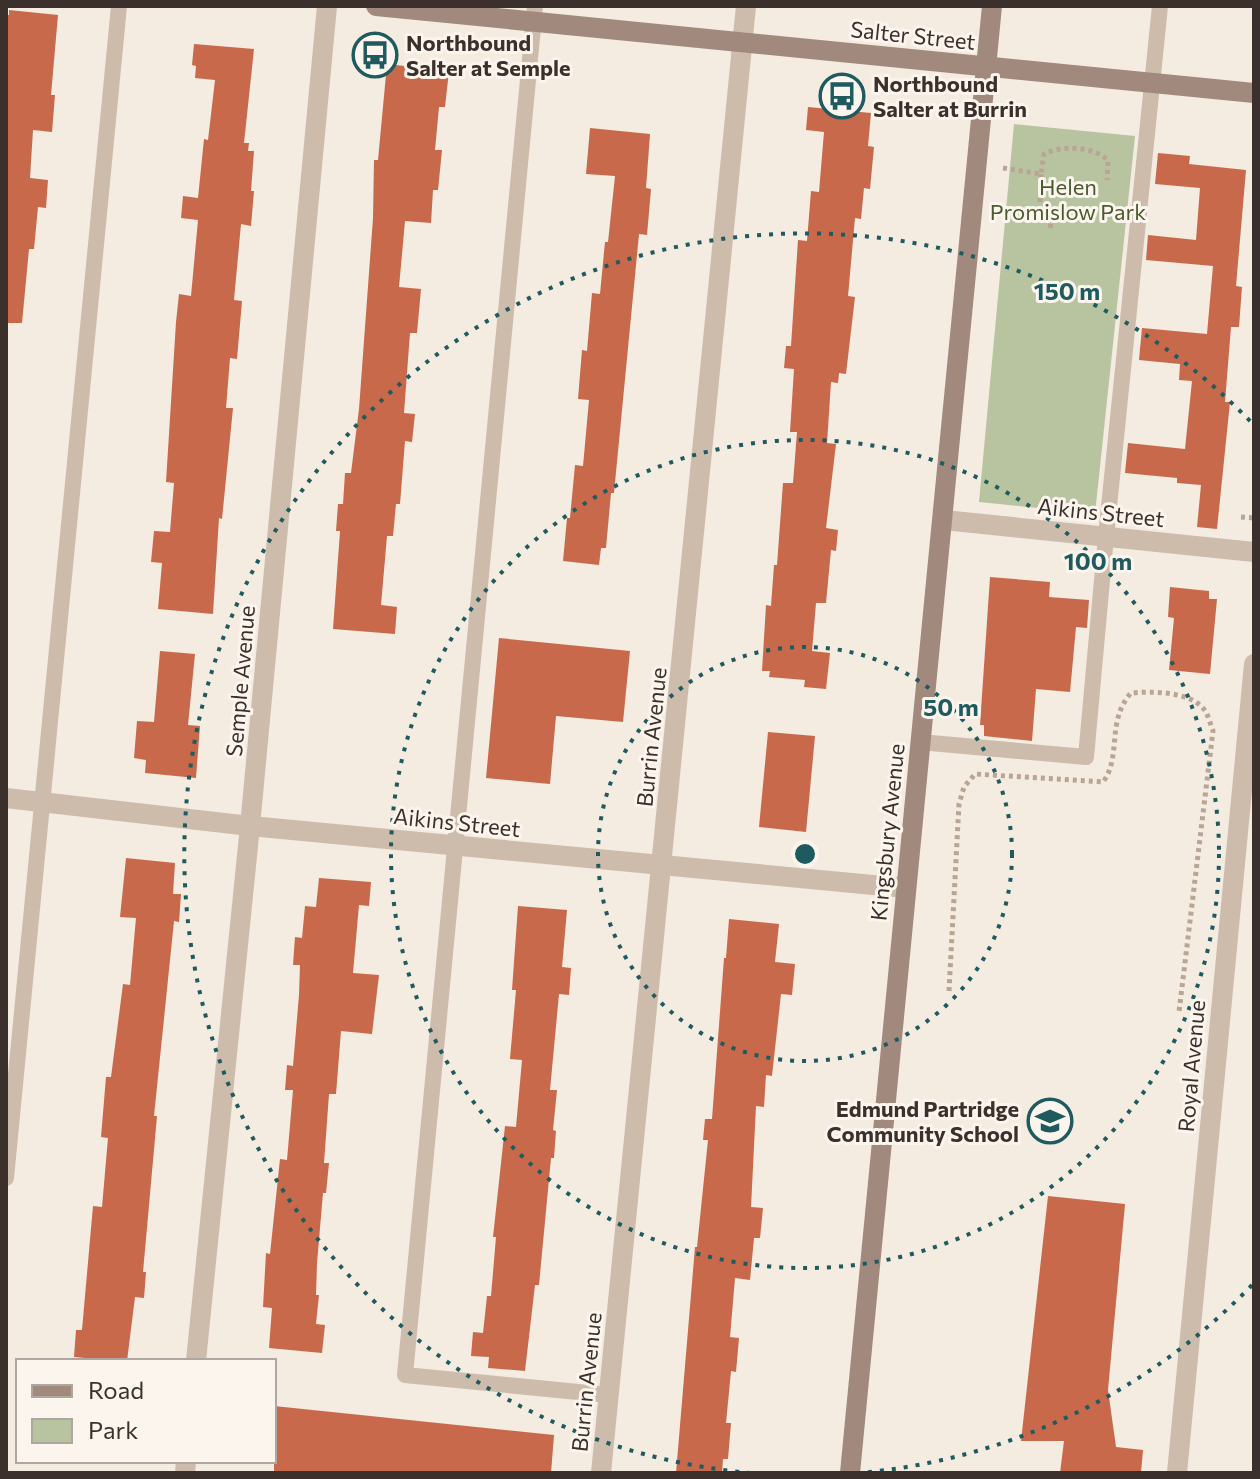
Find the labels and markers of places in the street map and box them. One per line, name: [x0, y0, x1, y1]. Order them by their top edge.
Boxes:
place label: Northbound Salter at Semple: [406, 29, 571, 81]
bus stop icon: Northbound Salter at Semple: [351, 31, 399, 79]
place label: Northbound Salter at Burrin: [873, 70, 1027, 122]
bus stop icon: Northbound Salter at Burrin: [818, 72, 866, 120]
centre of rings: [791, 840, 819, 868]
place label: Edmund Partridge Community School: [827, 1095, 1019, 1147]
school or university icon: Edmund Partridge Community School: [1026, 1097, 1074, 1145]

